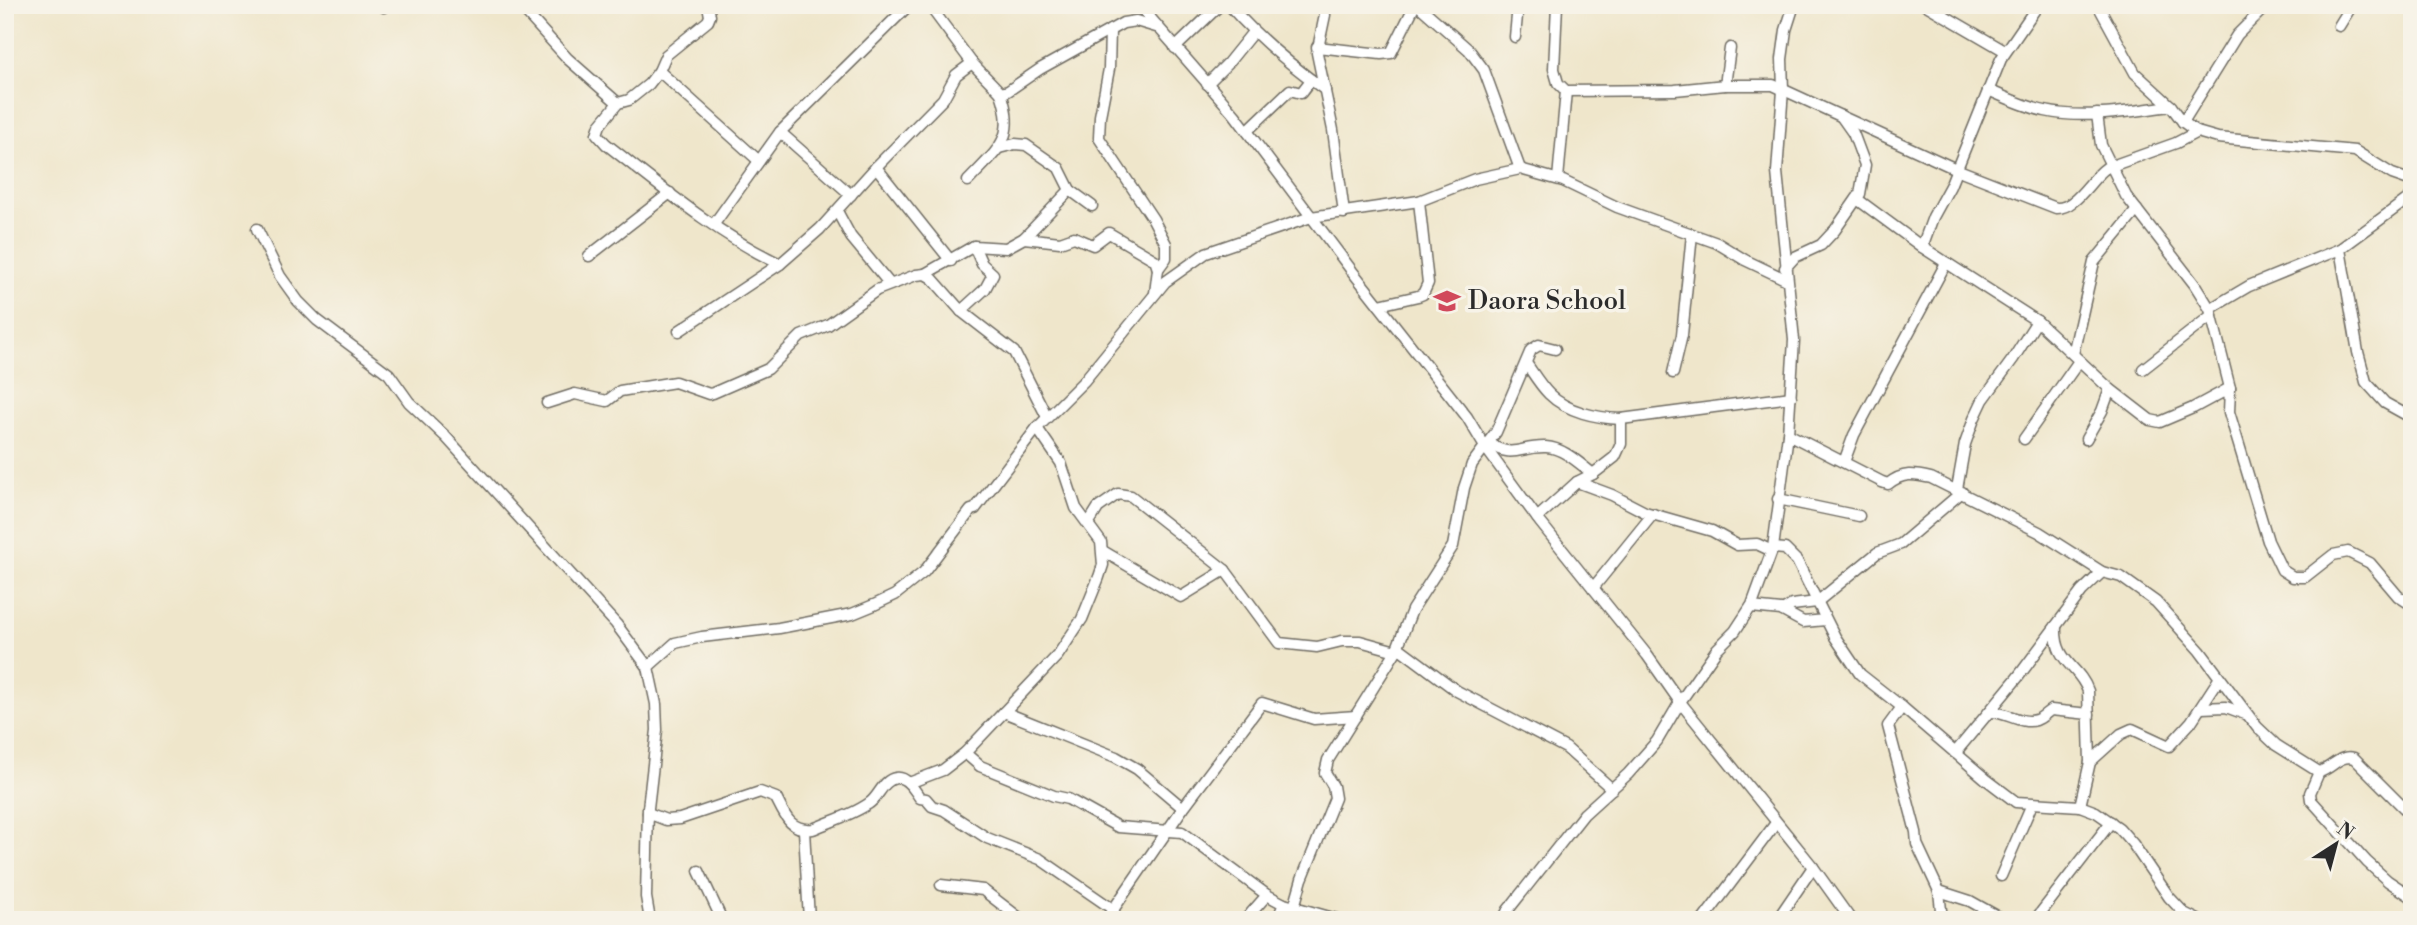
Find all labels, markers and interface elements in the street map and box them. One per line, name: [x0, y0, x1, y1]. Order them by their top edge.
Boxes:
place label: Daora School: [1468, 285, 1626, 317]
school or university icon: Daora School: [1432, 286, 1462, 316]
north arrow: [2302, 810, 2372, 880]
text: N: [2332, 817, 2359, 845]

